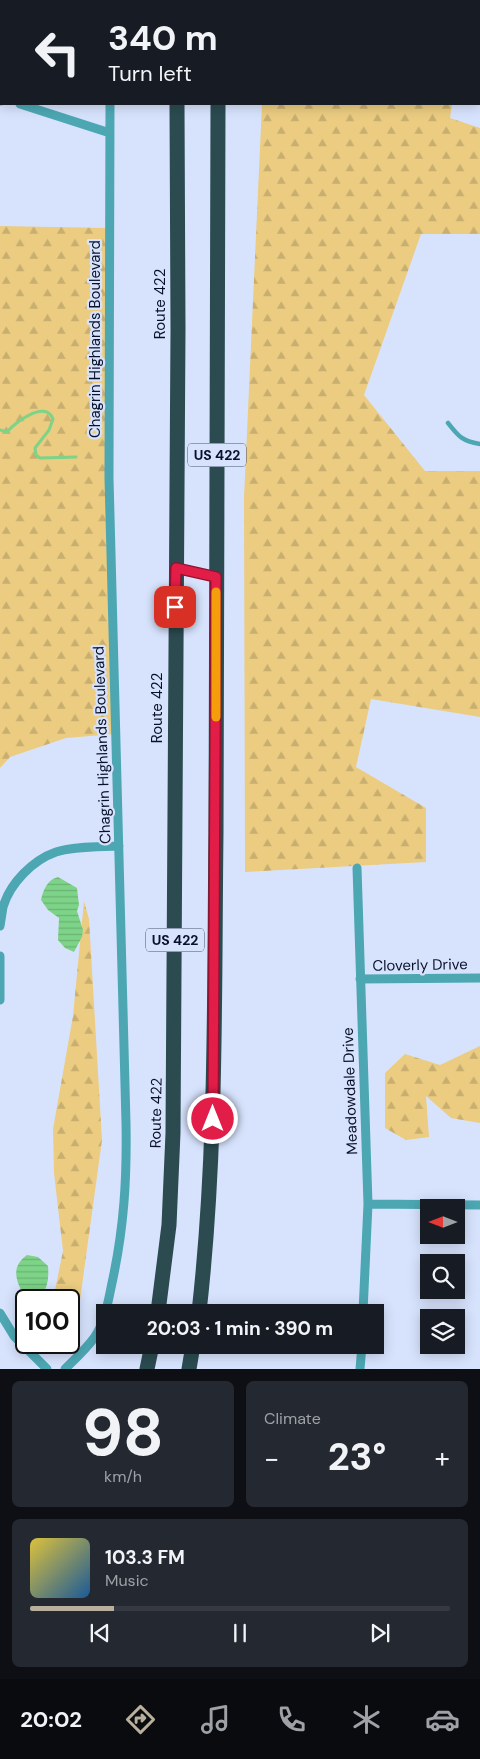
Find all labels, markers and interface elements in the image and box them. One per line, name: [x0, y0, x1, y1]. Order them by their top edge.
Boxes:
text: 340 m: [108, 15, 218, 61]
icon: left: [25, 20, 90, 85]
text: Turn left: [108, 59, 192, 88]
street label: Chagrin Highlands Boulevard: [85, 240, 105, 438]
street label: Route 422: [150, 269, 170, 339]
road number: US 422: [188, 444, 246, 466]
pin: [154, 586, 196, 628]
icon: arrive: [161, 593, 189, 621]
street label: Chagrin Highlands Boulevard: [89, 646, 115, 844]
street label: Route 422: [147, 673, 167, 743]
road number: US 422: [146, 928, 204, 952]
street label: Cloverly Drive: [372, 954, 468, 976]
street label: Meadowdale Drive: [338, 1027, 362, 1155]
street label: Route 422: [145, 1078, 167, 1148]
position arrow: [186, 1092, 238, 1144]
north arrow: [420, 1199, 465, 1244]
map controls: [420, 1199, 465, 1354]
button: search: [420, 1254, 465, 1299]
speed limit sign: 100: [15, 1289, 80, 1354]
button: layers: [420, 1309, 465, 1354]
text: 20:03 · 1 min · 390 m: [147, 1316, 333, 1341]
text: 98: [82, 1391, 164, 1475]
text: Climate: [264, 1408, 321, 1429]
text: 23°: [328, 1432, 386, 1482]
text: −: [264, 1440, 279, 1477]
text: +: [435, 1440, 450, 1477]
text: km/h: [104, 1466, 142, 1487]
text: 103.3 FM: [105, 1545, 185, 1570]
text: Music: [105, 1570, 149, 1591]
icon: previous: [86, 1619, 114, 1647]
icon: pause: [226, 1619, 254, 1647]
icon: next: [366, 1619, 394, 1647]
icon: directions: [123, 1702, 158, 1737]
icon: music: [198, 1702, 233, 1737]
icon: phone: [274, 1702, 309, 1737]
icon: climate: [349, 1702, 384, 1737]
icon: car: [425, 1702, 460, 1737]
text: 20:02: [20, 1705, 82, 1734]

